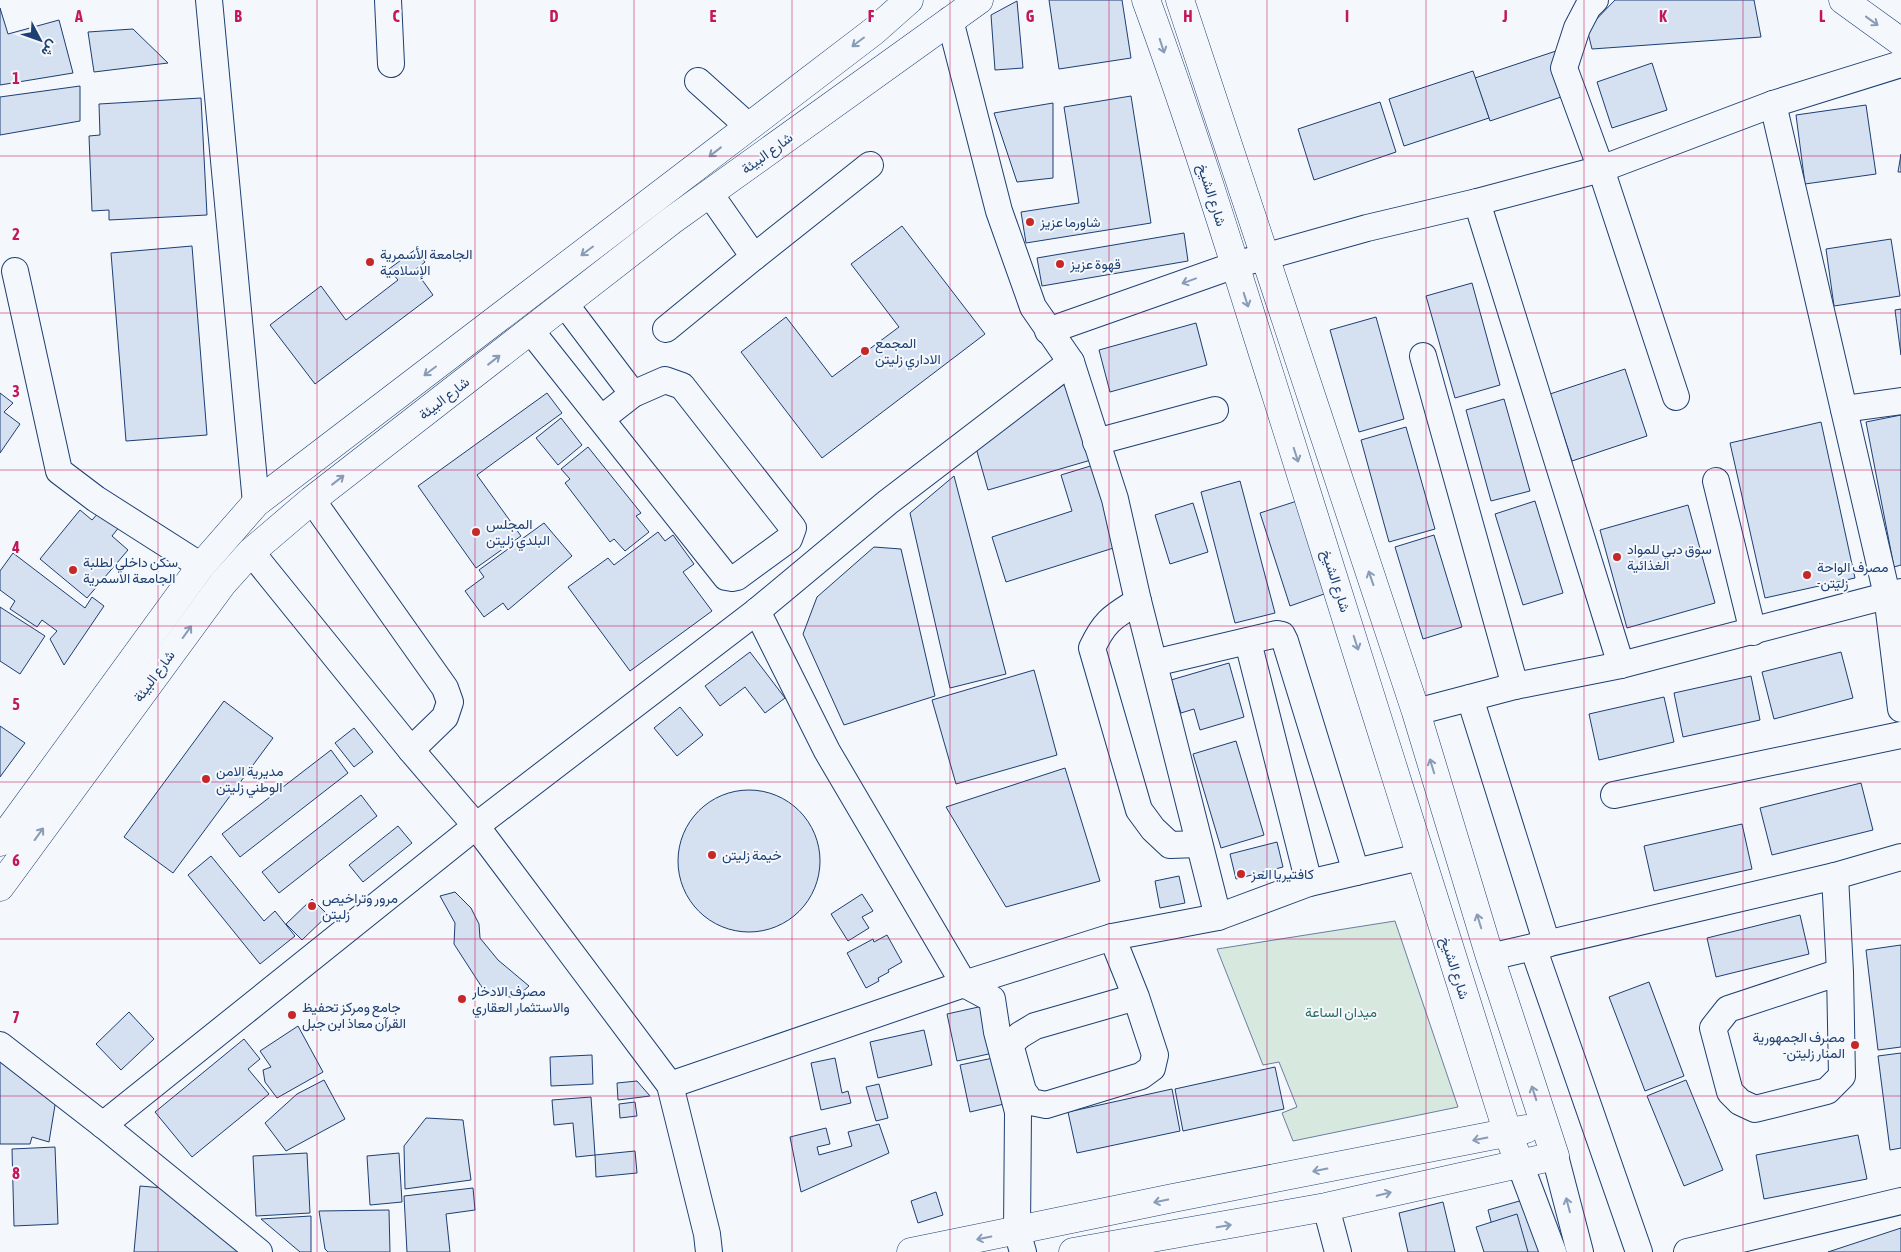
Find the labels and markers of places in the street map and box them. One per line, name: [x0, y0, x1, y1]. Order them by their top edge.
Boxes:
place label: شاورما عزيز: [1039, 214, 1101, 231]
marker: شاورما عزيز: [1024, 216, 1036, 228]
place label: الجامعة الأسمرية الإسلامية: [380, 246, 472, 280]
marker: الجامعة الأسمرية الإسلامية: [364, 256, 376, 268]
place label: قهوة عزيز: [1069, 256, 1121, 273]
marker: قهوة عزيز: [1054, 258, 1066, 270]
place label: المجمع الاداري زليتن: [875, 335, 941, 371]
marker: المجمع الاداري زليتن: [859, 345, 871, 357]
place label: المجلس البلدي زليتن: [486, 516, 550, 552]
marker: المجلس البلدي زليتن: [470, 526, 482, 538]
place label: سوق دبي للمواد الغذائية: [1627, 541, 1712, 573]
marker: سوق دبي للمواد الغذائية: [1611, 551, 1623, 563]
place label: سكن داخلي لطلبة الجامعة اﻻسمرية: [83, 554, 178, 587]
place label: مصرف الواحة -زليتن: [1817, 559, 1888, 592]
marker: سكن داخلي لطلبة الجامعة اﻻسمرية: [67, 564, 79, 576]
marker: مصرف الواحة -زليتن: [1801, 569, 1813, 581]
place label: مديرية الامن الوطني زليتن: [216, 763, 283, 799]
marker: مديرية الامن الوطني زليتن: [200, 773, 212, 785]
place label: خيمة زليتن: [722, 847, 782, 864]
marker: خيمة زليتن: [706, 849, 718, 861]
place label: كافتيريا العز: [1250, 866, 1314, 883]
marker: كافتيريا العز: [1235, 868, 1247, 880]
place label: مرور وتراخيص زليتن: [322, 890, 398, 923]
marker: مرور وتراخيص زليتن: [306, 900, 318, 912]
place label: مصرف اﻻدخار واﻻستثمار العقاري: [471, 983, 570, 1019]
marker: مصرف اﻻدخار واﻻستثمار العقاري: [456, 993, 468, 1005]
place label: جامع ومركز تحفيظ القرآن معاذ ابن جبل: [302, 999, 406, 1032]
marker: جامع ومركز تحفيظ القرآن معاذ ابن جبل: [286, 1009, 298, 1021]
place label: مصرف الجمهورية -المنار زليتن: [1753, 1029, 1845, 1062]
marker: مصرف الجمهورية -المنار زليتن: [1849, 1039, 1861, 1051]

